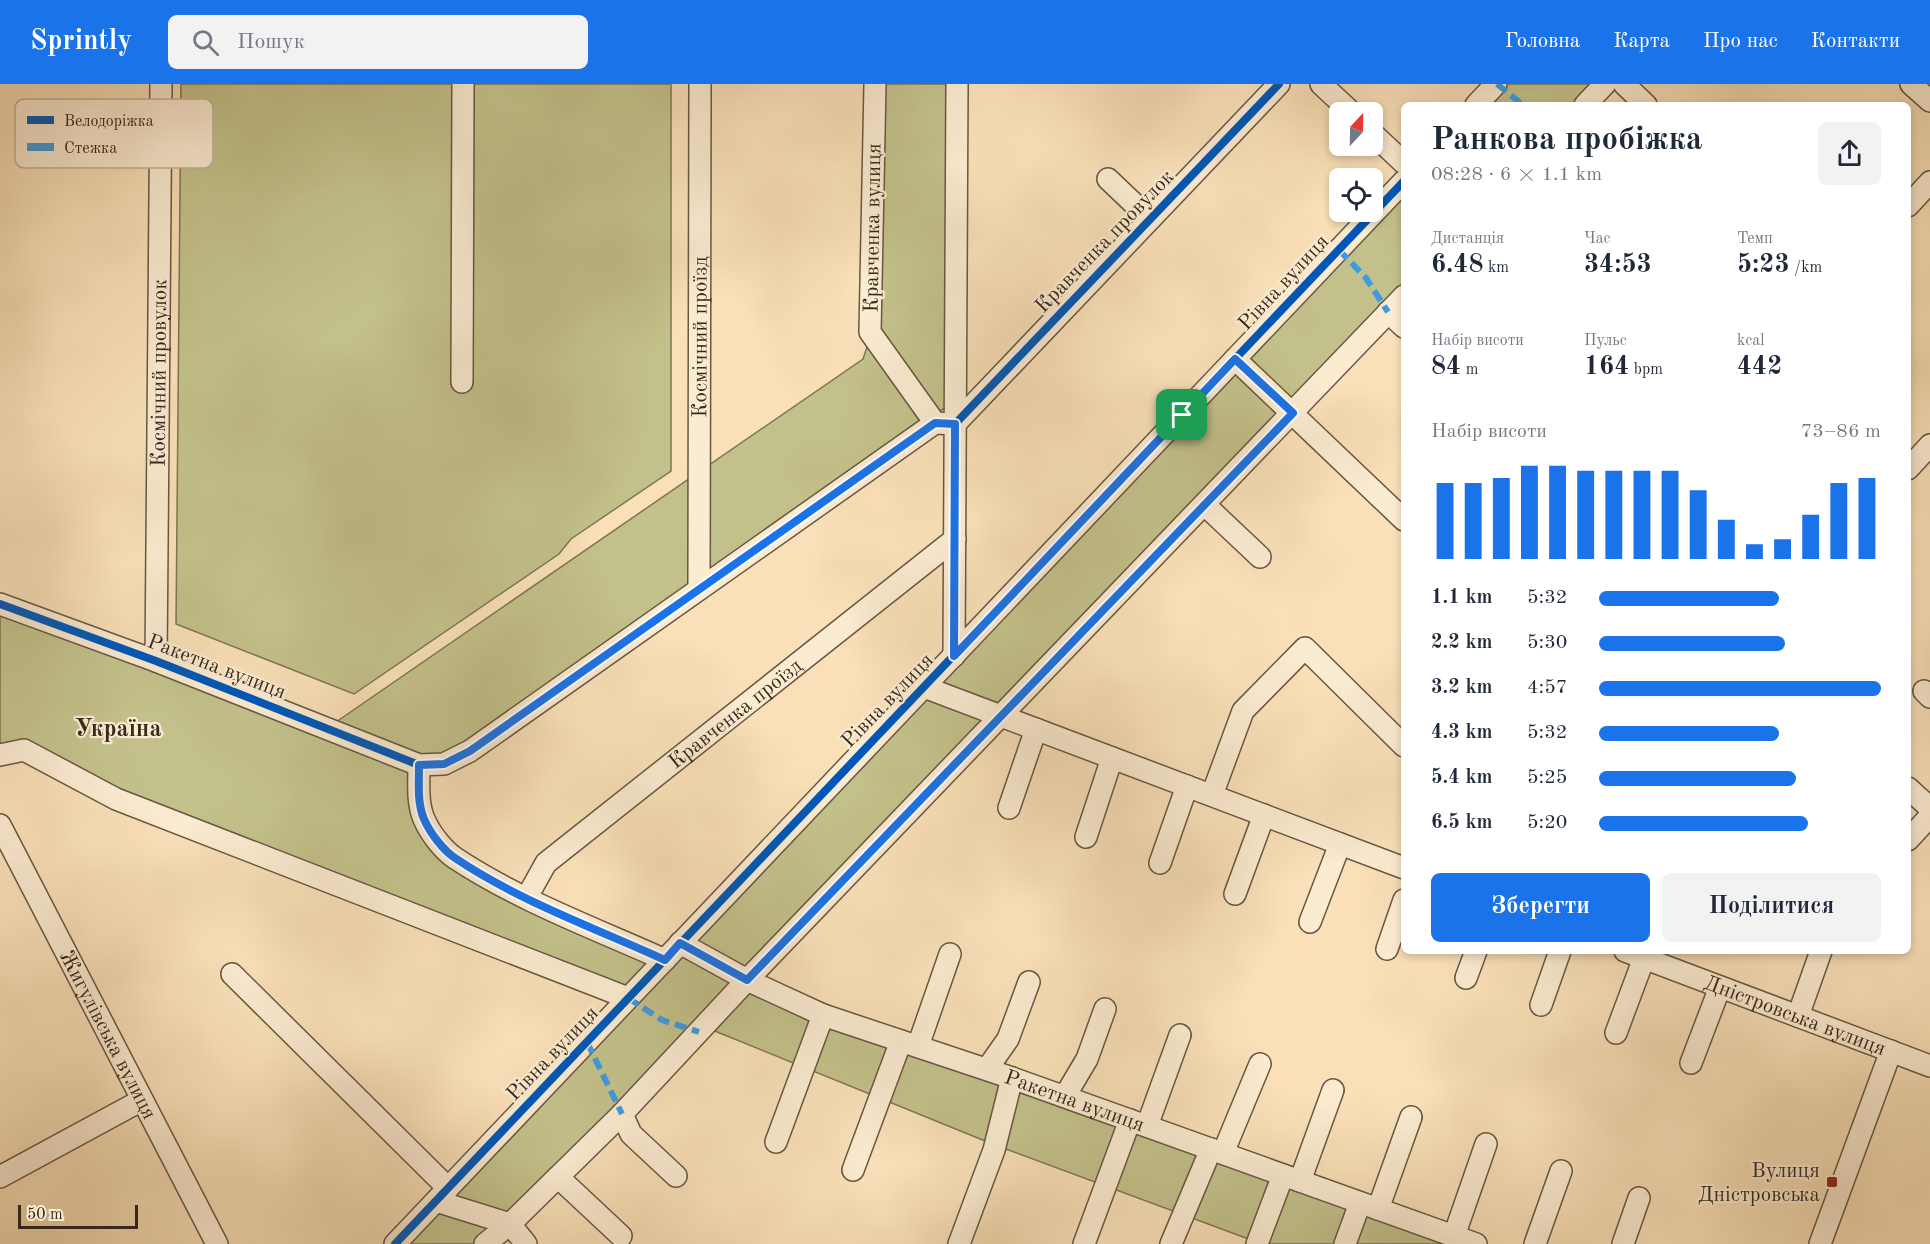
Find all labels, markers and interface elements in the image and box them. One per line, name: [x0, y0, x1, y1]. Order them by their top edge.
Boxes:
search box: [168, 15, 588, 69]
icon: search: [189, 26, 222, 59]
text: Sprintly: [30, 28, 132, 56]
text: Пошук: [237, 31, 305, 53]
text: Головна: [1505, 31, 1580, 52]
text: Карта: [1613, 31, 1670, 52]
text: Про нас: [1703, 31, 1778, 52]
text: Контакти: [1811, 31, 1900, 52]
legend: [15, 99, 213, 168]
north arrow: [1329, 102, 1383, 156]
map controls: [1329, 102, 1383, 222]
text: Велодоріжка: [64, 114, 154, 130]
button: share: [1818, 122, 1881, 185]
text: Ранкова пробіжка: [1431, 124, 1703, 157]
text: Стежка: [64, 141, 117, 157]
street label: Кравченка вулиця: [862, 143, 885, 313]
text: 08:28 · 6 × 1.1 km: [1431, 165, 1602, 185]
street label: Кравченка провулок: [1032, 166, 1179, 317]
button: locate: [1329, 168, 1383, 222]
street label: Рівна вулиця: [1235, 231, 1333, 335]
text: Дистанція: [1431, 231, 1504, 247]
text: Час: [1584, 231, 1611, 247]
text: Темп: [1737, 231, 1773, 247]
text: 6.48: [1431, 252, 1484, 278]
text: 34:53: [1584, 252, 1652, 278]
text: 5:23: [1737, 252, 1790, 278]
street label: Космічний проїзд: [690, 256, 712, 418]
text: km: [1484, 260, 1509, 276]
text: /km: [1790, 260, 1822, 276]
street label: Космічний провулок: [149, 279, 171, 467]
text: Набір висоти: [1431, 333, 1524, 349]
text: Пульс: [1584, 333, 1627, 349]
text: kcal: [1737, 333, 1765, 349]
text: 84: [1431, 354, 1461, 380]
text: 164: [1584, 354, 1629, 380]
text: 442: [1737, 354, 1782, 380]
text: m: [1461, 362, 1478, 378]
text: bpm: [1629, 362, 1663, 378]
pin: [1156, 389, 1207, 440]
icon: arrive: [1165, 398, 1198, 431]
text: Набір висоти: [1431, 422, 1547, 442]
text: 73–86 m: [1801, 422, 1881, 442]
text: 1.1 km: [1431, 588, 1493, 608]
text: 5:32: [1527, 588, 1567, 608]
street label: Ракетна вулиця: [144, 631, 289, 704]
text: 2.2 km: [1431, 633, 1493, 653]
text: 5:30: [1527, 633, 1567, 653]
street label: Рівна вулиця: [838, 650, 938, 752]
street label: Кравченка проїзд: [665, 655, 807, 773]
text: 3.2 km: [1431, 678, 1493, 698]
text: 4:57: [1527, 678, 1567, 698]
district label: Україна: [74, 718, 162, 742]
text: 4.3 km: [1431, 723, 1493, 743]
text: 5:32: [1527, 723, 1567, 743]
text: 5.4 km: [1431, 768, 1493, 788]
text: 5:25: [1527, 768, 1567, 788]
text: 6.5 km: [1431, 813, 1493, 833]
text: 5:20: [1527, 813, 1567, 833]
button: Зберегти: [1431, 873, 1650, 942]
button: Поділитися: [1662, 873, 1881, 942]
street label: Жигулівська вулиця: [55, 947, 160, 1123]
street label: Дністровська вулиця: [1701, 973, 1889, 1060]
street label: Рівна вулиця: [503, 1003, 603, 1105]
street label: Ракетна вулиця: [1001, 1067, 1147, 1137]
place label: Вулиця Дністровська: [1698, 1161, 1820, 1206]
marker: Вулиця Дністровська: [1825, 1175, 1839, 1189]
scale bar: [18, 1202, 138, 1230]
text: 50 m: [27, 1207, 63, 1223]

